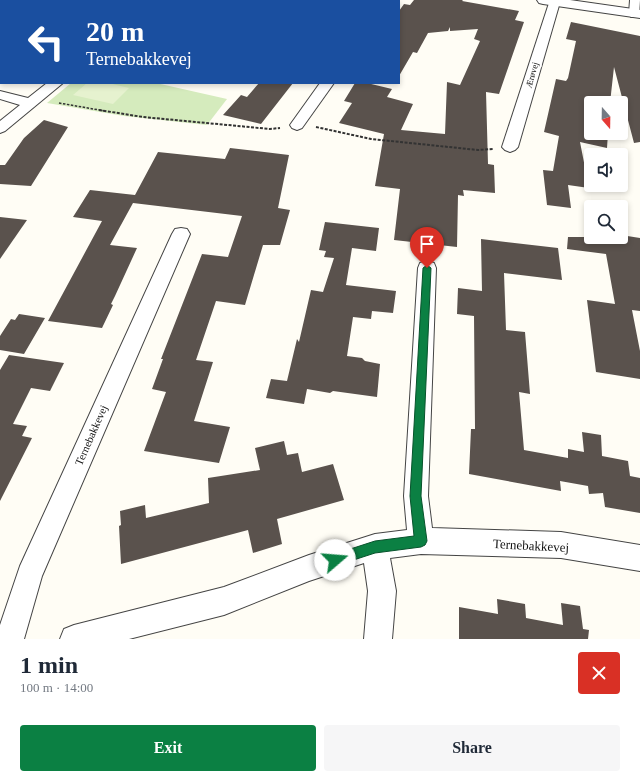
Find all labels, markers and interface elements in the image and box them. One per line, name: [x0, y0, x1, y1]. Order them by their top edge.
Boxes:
icon: left: [20, 16, 72, 68]
text: 20 m: [86, 16, 144, 47]
text: Ternebakkevej: [86, 49, 192, 69]
street label: Ærøvej: [524, 61, 540, 89]
north arrow: [584, 96, 628, 140]
map controls: [584, 96, 628, 244]
button: sound: [584, 148, 628, 192]
button: search: [584, 200, 628, 244]
pin: [410, 227, 444, 268]
icon: arrive: [416, 233, 438, 255]
street label: Ternebakkevej: [72, 403, 110, 467]
street label: Ternebakkevej: [492, 536, 569, 555]
position arrow: [314, 539, 356, 581]
text: 1 min: [20, 652, 78, 678]
button: close: [578, 652, 620, 694]
text: 100 m · 14:00: [20, 680, 93, 695]
button: Exit: [20, 725, 316, 771]
button: Share: [324, 725, 620, 771]

